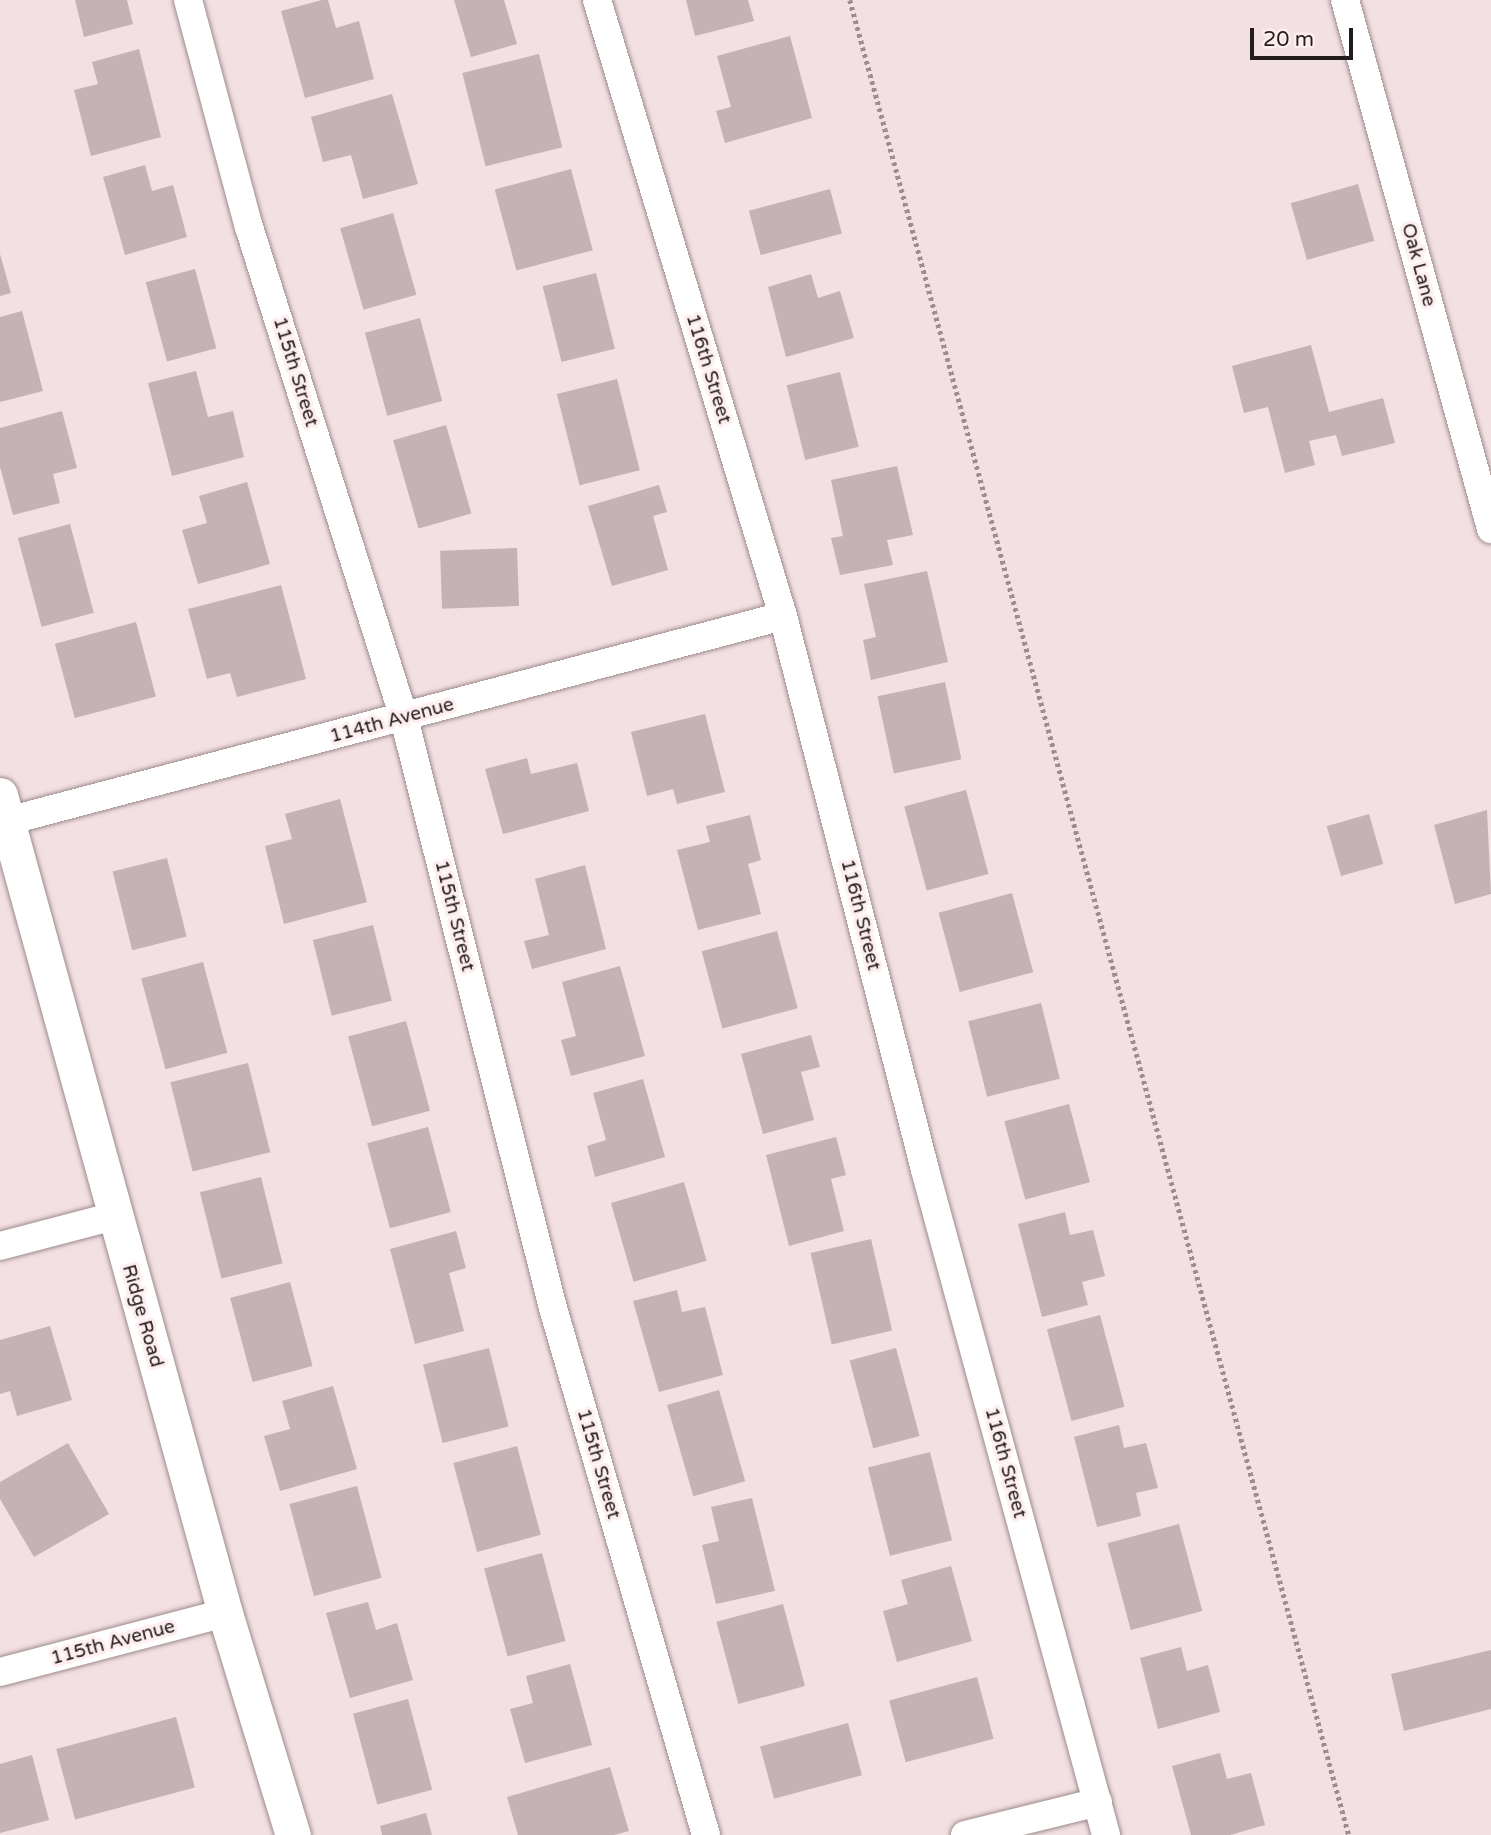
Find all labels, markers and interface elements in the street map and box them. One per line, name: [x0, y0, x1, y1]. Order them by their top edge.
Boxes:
scale bar: [1253, 14, 1356, 58]
text: 20 m: [1263, 27, 1314, 52]
street label: Oak Lane: [1396, 221, 1440, 309]
street label: 116th Street: [680, 311, 736, 427]
street label: 115th Street: [267, 314, 323, 430]
street label: 114th Avenue: [327, 693, 457, 749]
street label: 116th Street: [835, 857, 885, 973]
street label: 115th Street: [429, 858, 479, 974]
street label: Ridge Road: [116, 1262, 168, 1370]
street label: 116th Street: [979, 1405, 1031, 1521]
street label: 115th Street: [571, 1406, 625, 1522]
street label: 115th Avenue: [48, 1615, 178, 1671]

